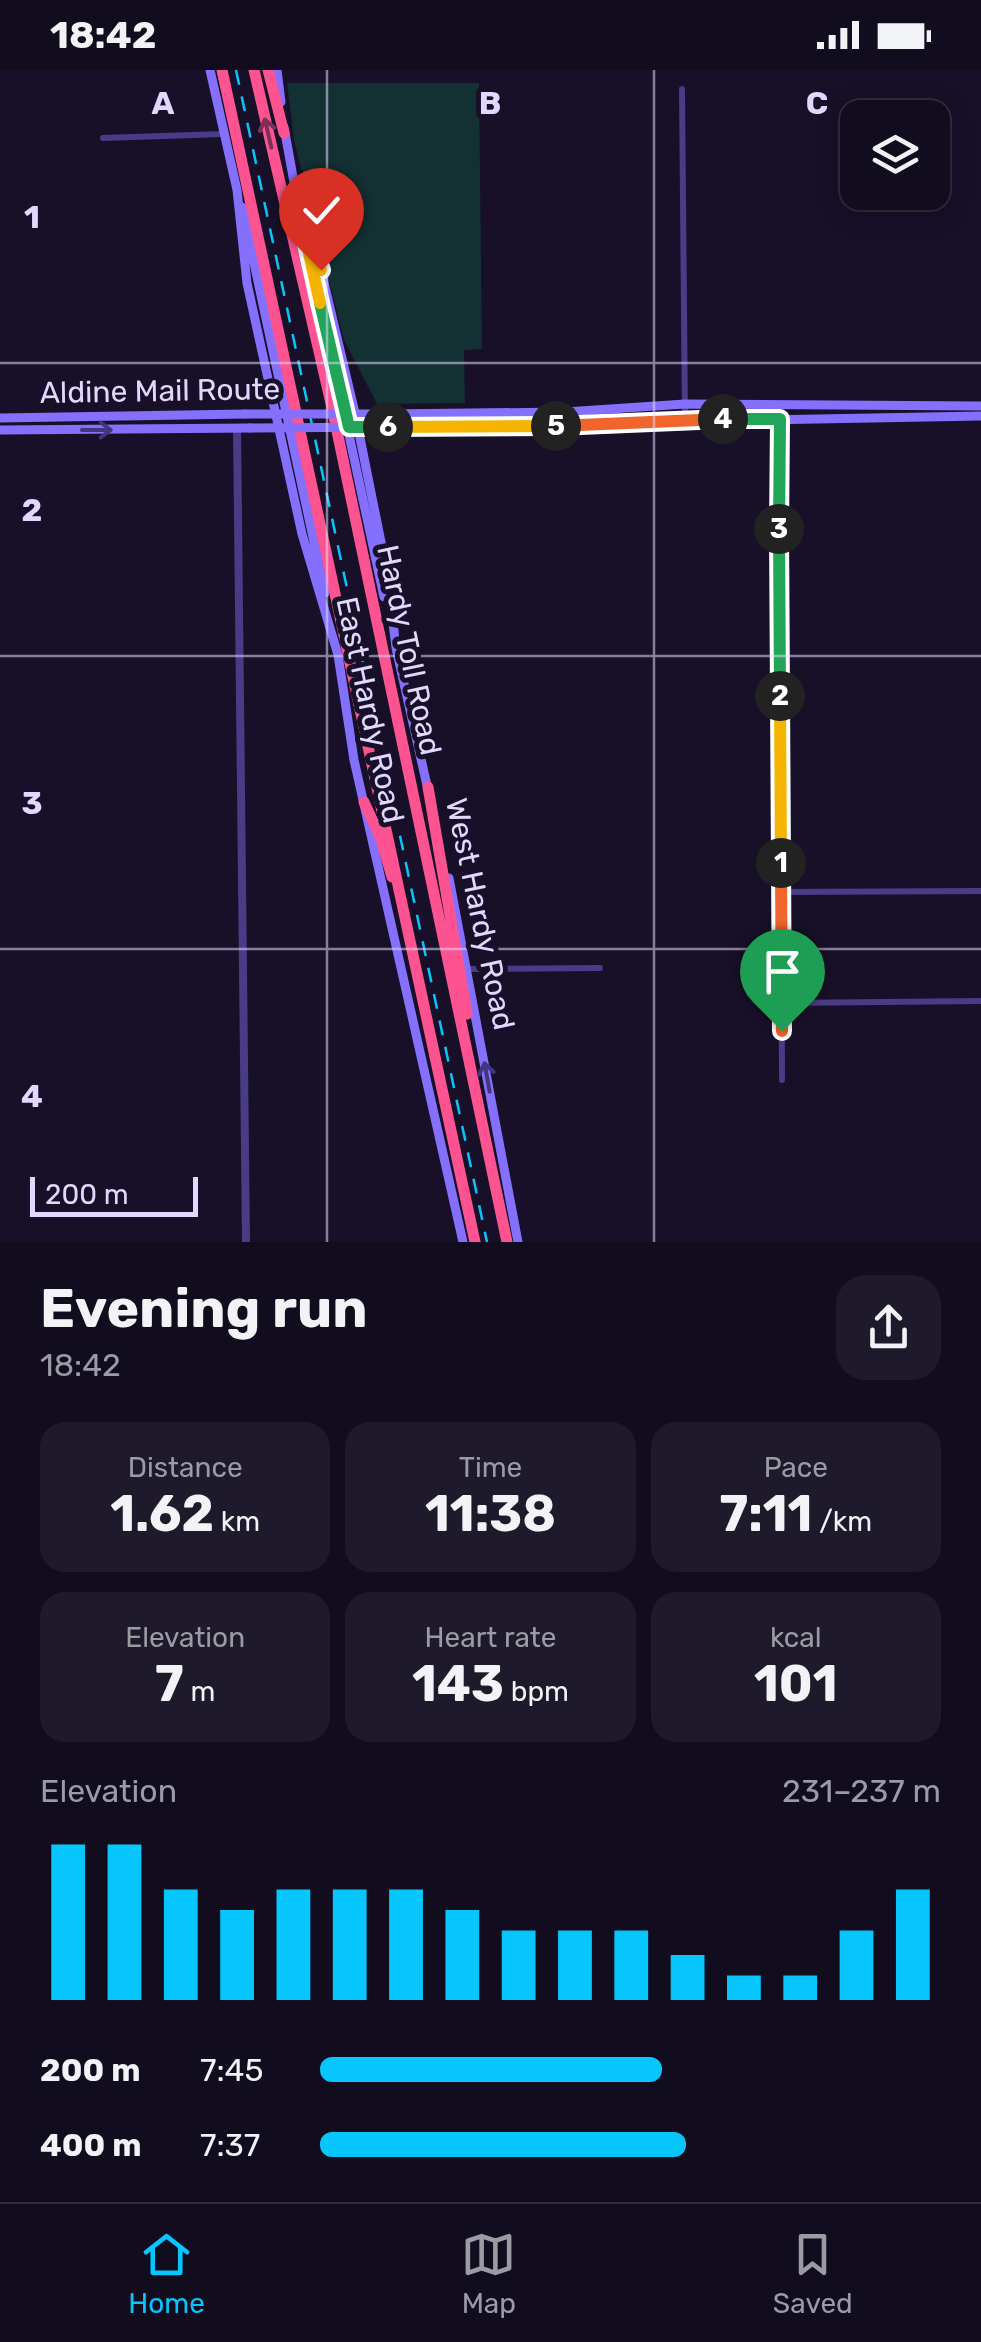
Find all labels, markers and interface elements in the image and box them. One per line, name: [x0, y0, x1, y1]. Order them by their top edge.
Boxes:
text: 18:42: [50, 12, 156, 58]
text: A: [152, 84, 175, 122]
text: B: [479, 84, 501, 122]
text: C: [806, 84, 828, 122]
map controls: [840, 100, 950, 210]
button: layers: [840, 100, 950, 210]
one-way arrow: [258, 118, 276, 150]
pin: [279, 168, 364, 271]
icon: check: [294, 183, 349, 238]
text: 1: [24, 198, 40, 236]
street label: Aldine Mail Route: [40, 371, 280, 411]
pin: 4: [698, 394, 748, 444]
pin: 5: [531, 401, 581, 451]
pin: 6: [363, 402, 413, 452]
text: 4: [713, 402, 733, 435]
text: 5: [547, 409, 565, 442]
text: 6: [379, 410, 397, 443]
one-way arrow: [80, 420, 113, 440]
text: 2: [22, 491, 42, 529]
pin: 3: [754, 504, 804, 554]
text: 3: [770, 512, 788, 545]
street label: Hardy Toll Road: [369, 542, 449, 758]
street label: East Hardy Road: [328, 594, 412, 826]
pin: 2: [755, 671, 805, 721]
text: 2: [771, 679, 789, 712]
text: 3: [21, 784, 43, 822]
street label: West Hardy Road: [438, 795, 522, 1033]
pin: 1: [756, 838, 806, 888]
text: 1: [774, 846, 788, 879]
pin: [740, 929, 825, 1032]
icon: arrive: [755, 944, 810, 999]
one-way arrow: [477, 1062, 496, 1094]
text: 4: [21, 1077, 43, 1115]
scale bar: [30, 1172, 198, 1216]
text: 200 m: [45, 1178, 129, 1211]
button: share: [836, 1275, 941, 1380]
text: Evening run: [40, 1276, 368, 1341]
text: 18:42: [40, 1346, 121, 1384]
text: Distance: [128, 1451, 243, 1484]
text: Time: [459, 1451, 522, 1484]
text: Pace: [764, 1451, 828, 1484]
text: 1.62: [110, 1484, 214, 1544]
text: 11:38: [425, 1484, 556, 1544]
text: 7:11: [720, 1484, 812, 1544]
text: km: [214, 1505, 260, 1538]
text: /km: [812, 1505, 872, 1538]
text: Elevation: [125, 1621, 245, 1654]
text: Heart rate: [425, 1621, 556, 1654]
text: kcal: [770, 1621, 822, 1654]
text: 7: [155, 1654, 184, 1714]
text: 143: [412, 1654, 504, 1714]
text: 101: [754, 1654, 838, 1714]
text: m: [184, 1675, 215, 1708]
text: bpm: [504, 1675, 569, 1708]
text: Elevation: [40, 1772, 177, 1810]
text: 231–237 m: [782, 1772, 941, 1810]
text: 200 m: [40, 2051, 140, 2089]
text: 7:45: [200, 2051, 264, 2089]
text: 400 m: [40, 2126, 142, 2164]
text: 7:37: [200, 2126, 260, 2164]
tab: Home: [128, 2227, 205, 2320]
tab: Map: [461, 2227, 516, 2320]
tab: Saved: [773, 2227, 853, 2320]

